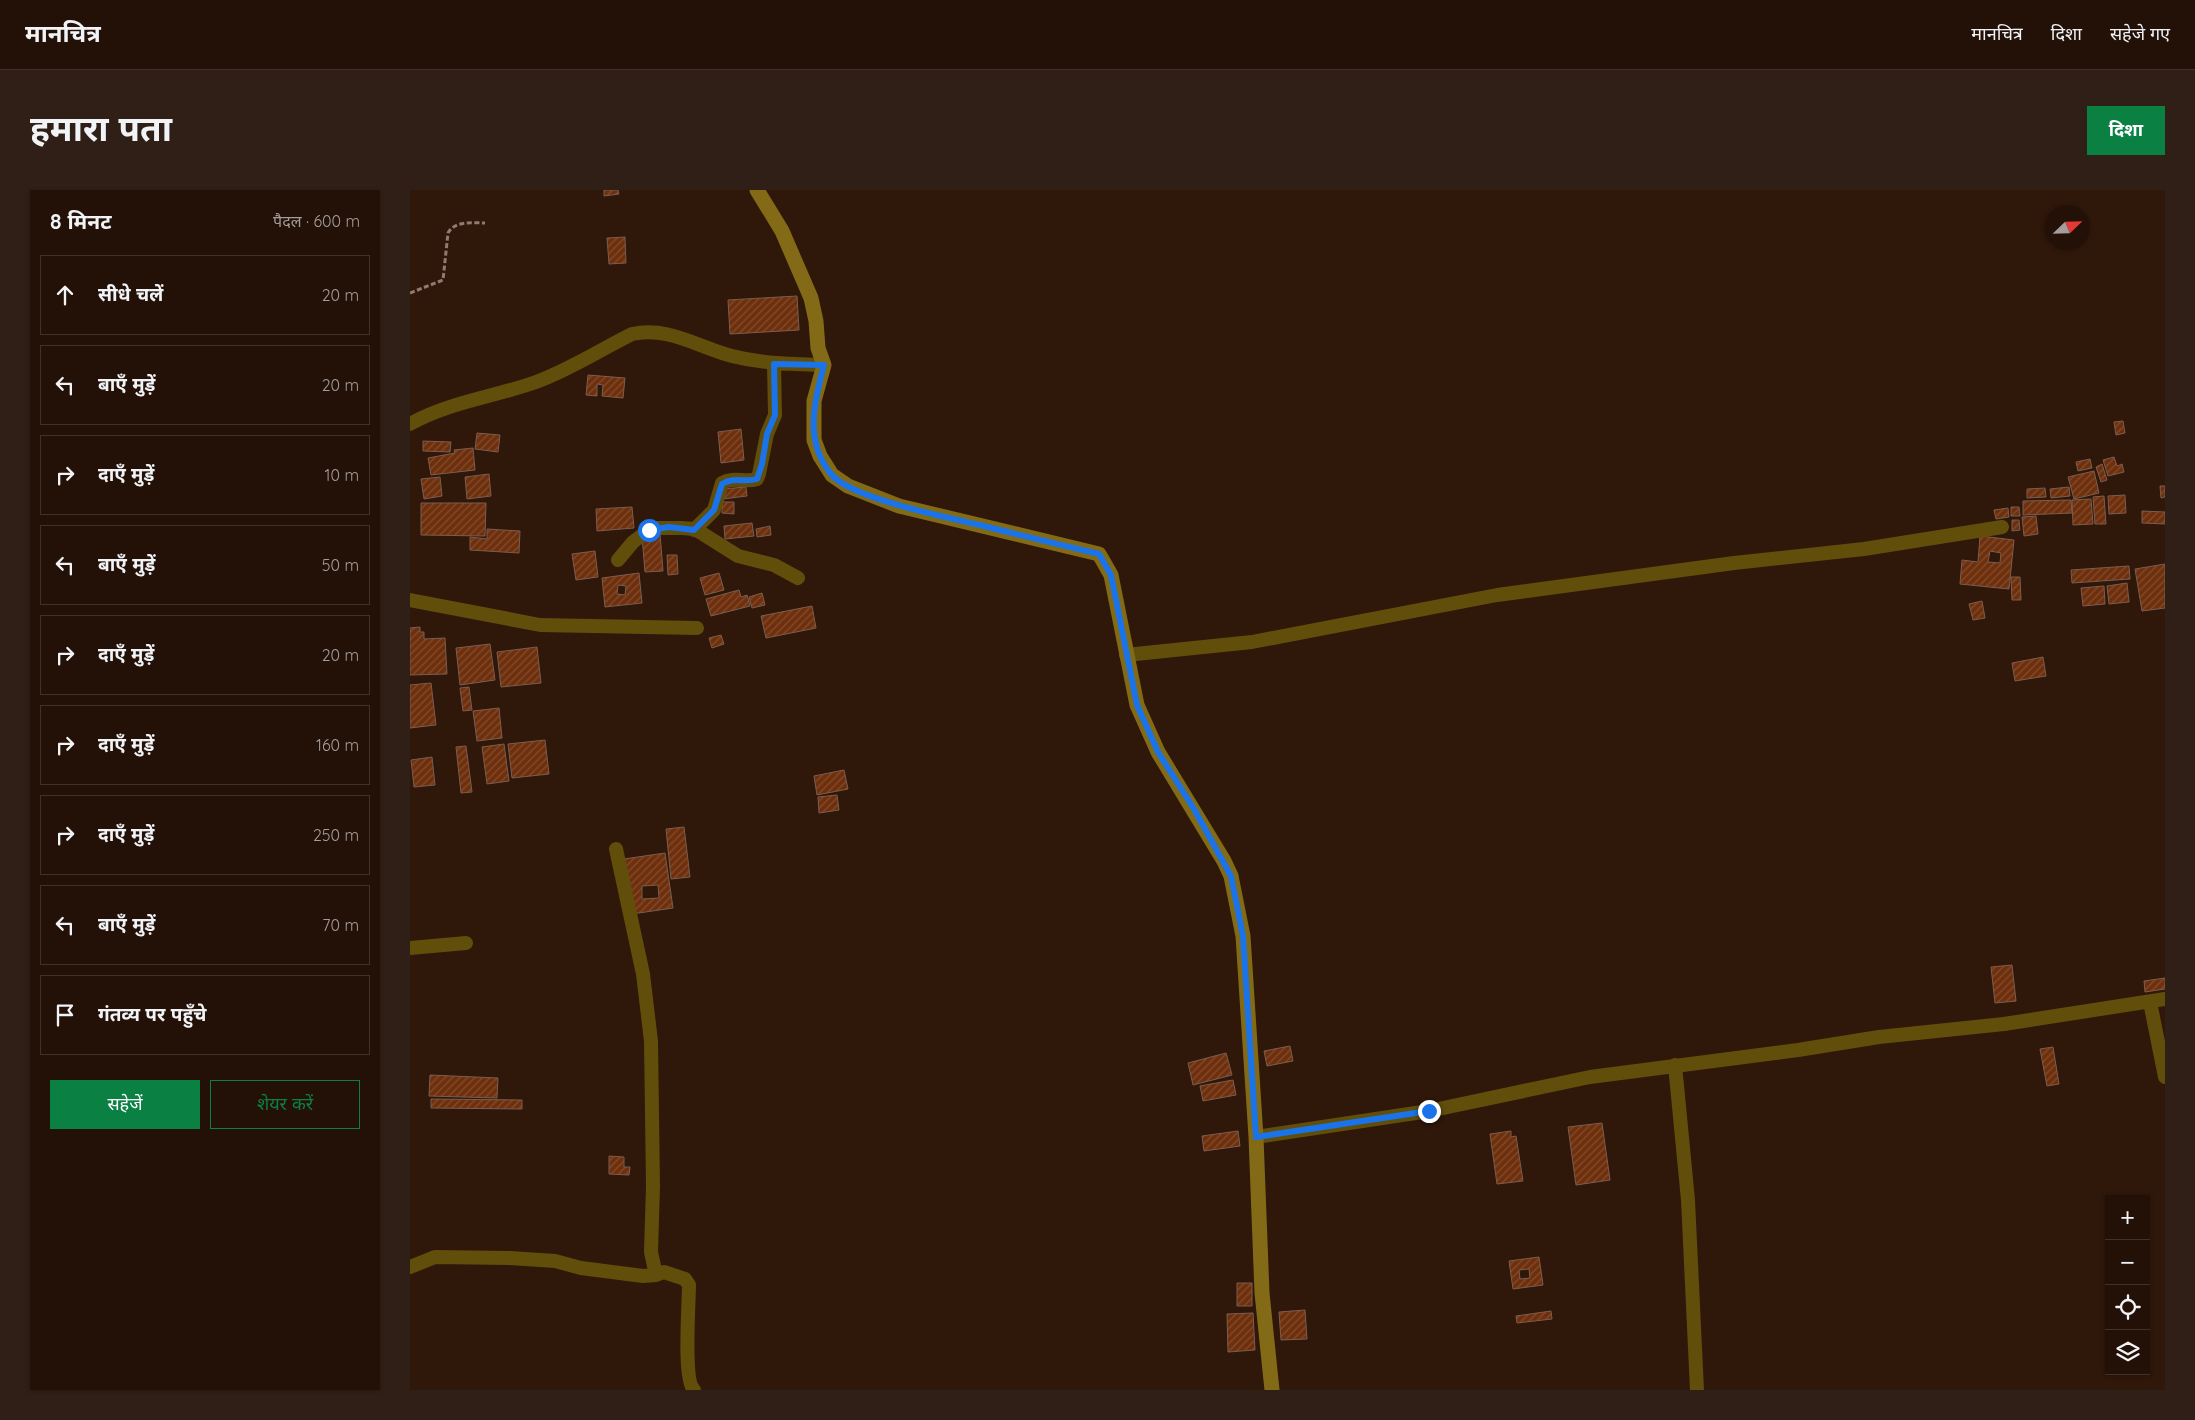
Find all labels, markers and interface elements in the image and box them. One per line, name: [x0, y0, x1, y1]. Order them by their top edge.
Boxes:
text: मानचित्र: [25, 18, 101, 48]
text: मानचित्र: [1971, 22, 2023, 45]
text: दिशा: [2051, 22, 2082, 45]
text: सहेजे गए: [2110, 22, 2170, 45]
text: हमारा पता: [30, 106, 172, 150]
button: दिशा: [2087, 106, 2165, 155]
north arrow: [2045, 205, 2090, 250]
text: 8 मिनट: [50, 208, 111, 234]
text: पैदल · 600 m: [273, 211, 360, 231]
icon: ahead: [51, 281, 79, 309]
text: सीधे चलें: [98, 282, 163, 306]
text: 20 m: [322, 285, 359, 305]
icon: left: [51, 371, 79, 399]
text: बाएँ मुड़ें: [98, 372, 155, 396]
text: 20 m: [322, 375, 359, 395]
icon: right: [51, 461, 79, 489]
text: दाएँ मुड़ें: [98, 462, 154, 486]
text: 10 m: [325, 465, 359, 485]
route start: [638, 519, 661, 542]
icon: left: [51, 551, 79, 579]
text: बाएँ मुड़ें: [98, 552, 155, 576]
text: 50 m: [322, 555, 359, 575]
icon: right: [51, 641, 79, 669]
text: दाएँ मुड़ें: [98, 642, 154, 666]
text: 20 m: [322, 645, 359, 665]
icon: right: [51, 731, 79, 759]
text: दाएँ मुड़ें: [98, 732, 154, 756]
text: 160 m: [316, 735, 359, 755]
icon: right: [51, 821, 79, 849]
text: दाएँ मुड़ें: [98, 822, 154, 846]
text: 250 m: [313, 825, 359, 845]
icon: left: [51, 911, 79, 939]
text: बाएँ मुड़ें: [98, 912, 155, 936]
text: 70 m: [322, 915, 359, 935]
icon: arrive: [51, 1001, 79, 1029]
text: गंतव्य पर पहुँचे: [98, 1002, 206, 1026]
button: सहेजें: [50, 1080, 200, 1129]
button: शेयर करें: [210, 1080, 360, 1129]
route end: [1418, 1100, 1441, 1123]
map controls: [2105, 1195, 2150, 1375]
button: +: [2105, 1195, 2150, 1240]
button: −: [2105, 1240, 2150, 1285]
button: locate: [2105, 1285, 2150, 1330]
button: layers: [2105, 1330, 2150, 1375]

